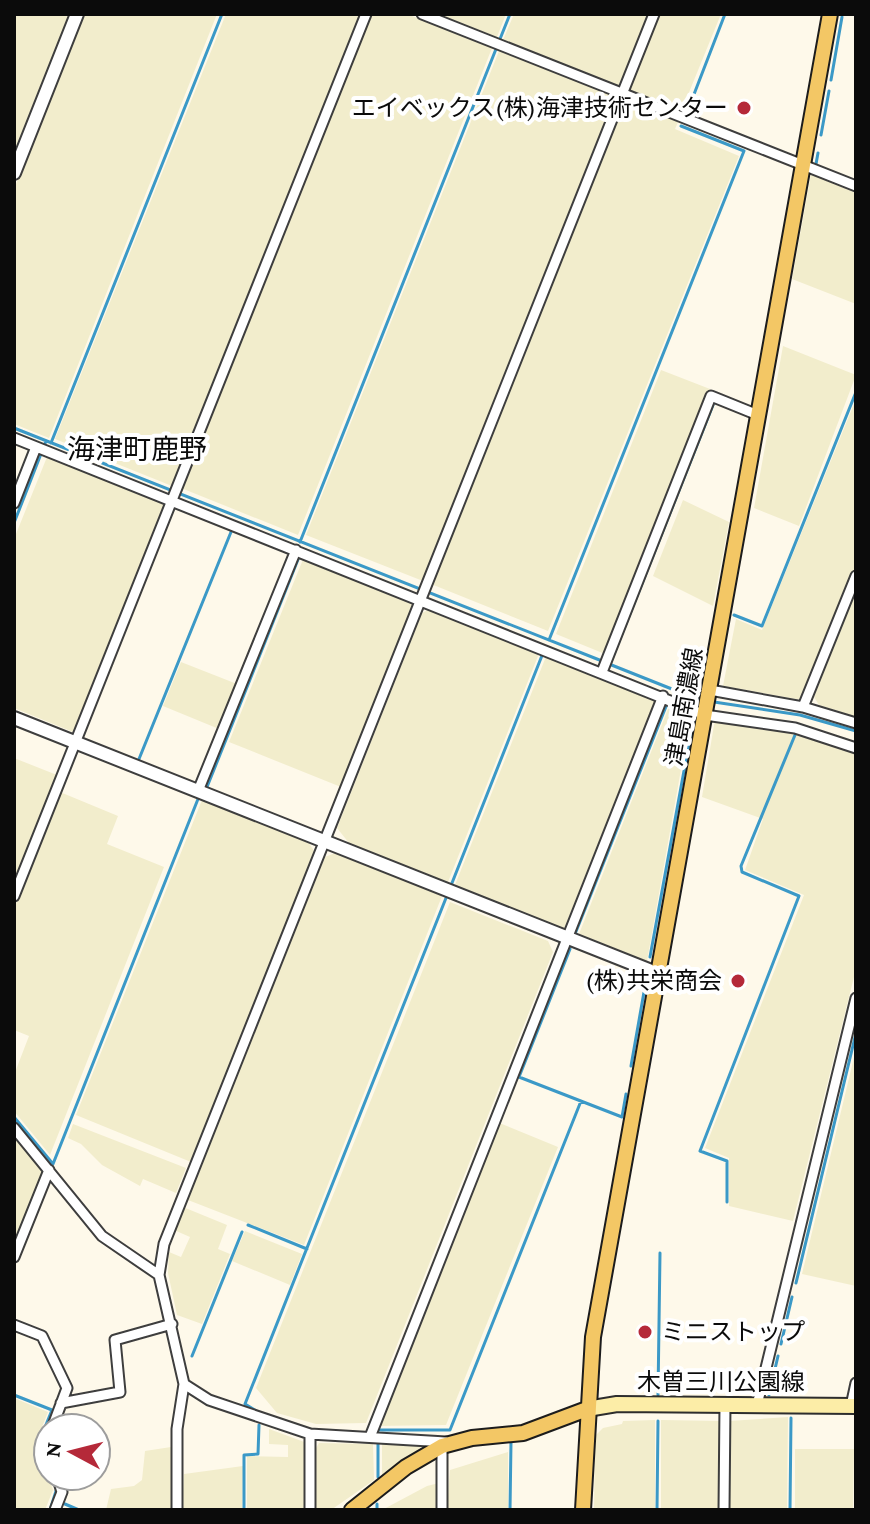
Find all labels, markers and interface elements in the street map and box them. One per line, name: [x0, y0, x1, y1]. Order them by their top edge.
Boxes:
place label: エイベックス(株)海津技術センター: [352, 94, 728, 122]
marker: エイベックス(株)海津技術センター: [735, 99, 753, 117]
district label: 海津町鹿野: [67, 434, 207, 465]
street label: 津島南濃線: [660, 645, 707, 768]
place label: (株)共栄商会: [585, 967, 722, 995]
marker: (株)共栄商会: [729, 972, 747, 990]
place label: ミニストップ: [661, 1318, 805, 1345]
marker: ミニストップ: [636, 1323, 654, 1341]
street label: 木曽三川公園線: [637, 1368, 805, 1395]
north arrow: [32, 1412, 112, 1492]
text: N: [39, 1441, 66, 1459]

